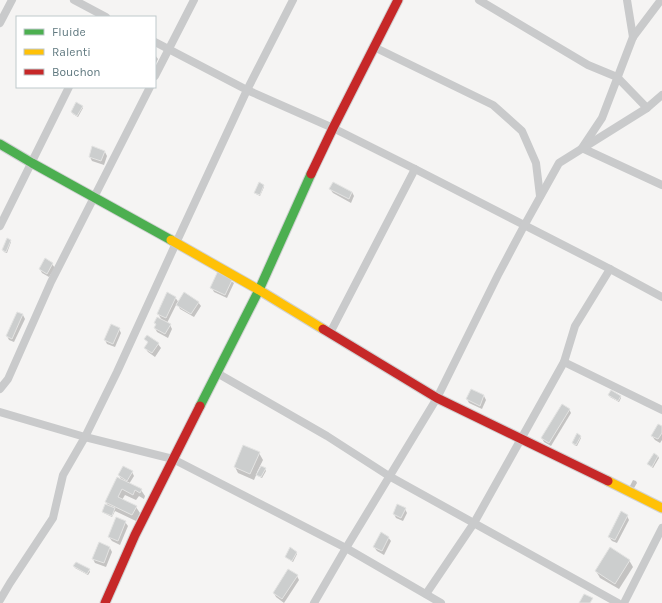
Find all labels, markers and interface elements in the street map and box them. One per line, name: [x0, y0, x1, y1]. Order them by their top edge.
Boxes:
legend: [16, 16, 156, 88]
text: Fluide: [52, 25, 86, 39]
text: Ralenti: [52, 45, 91, 59]
text: Bouchon: [52, 65, 101, 79]

